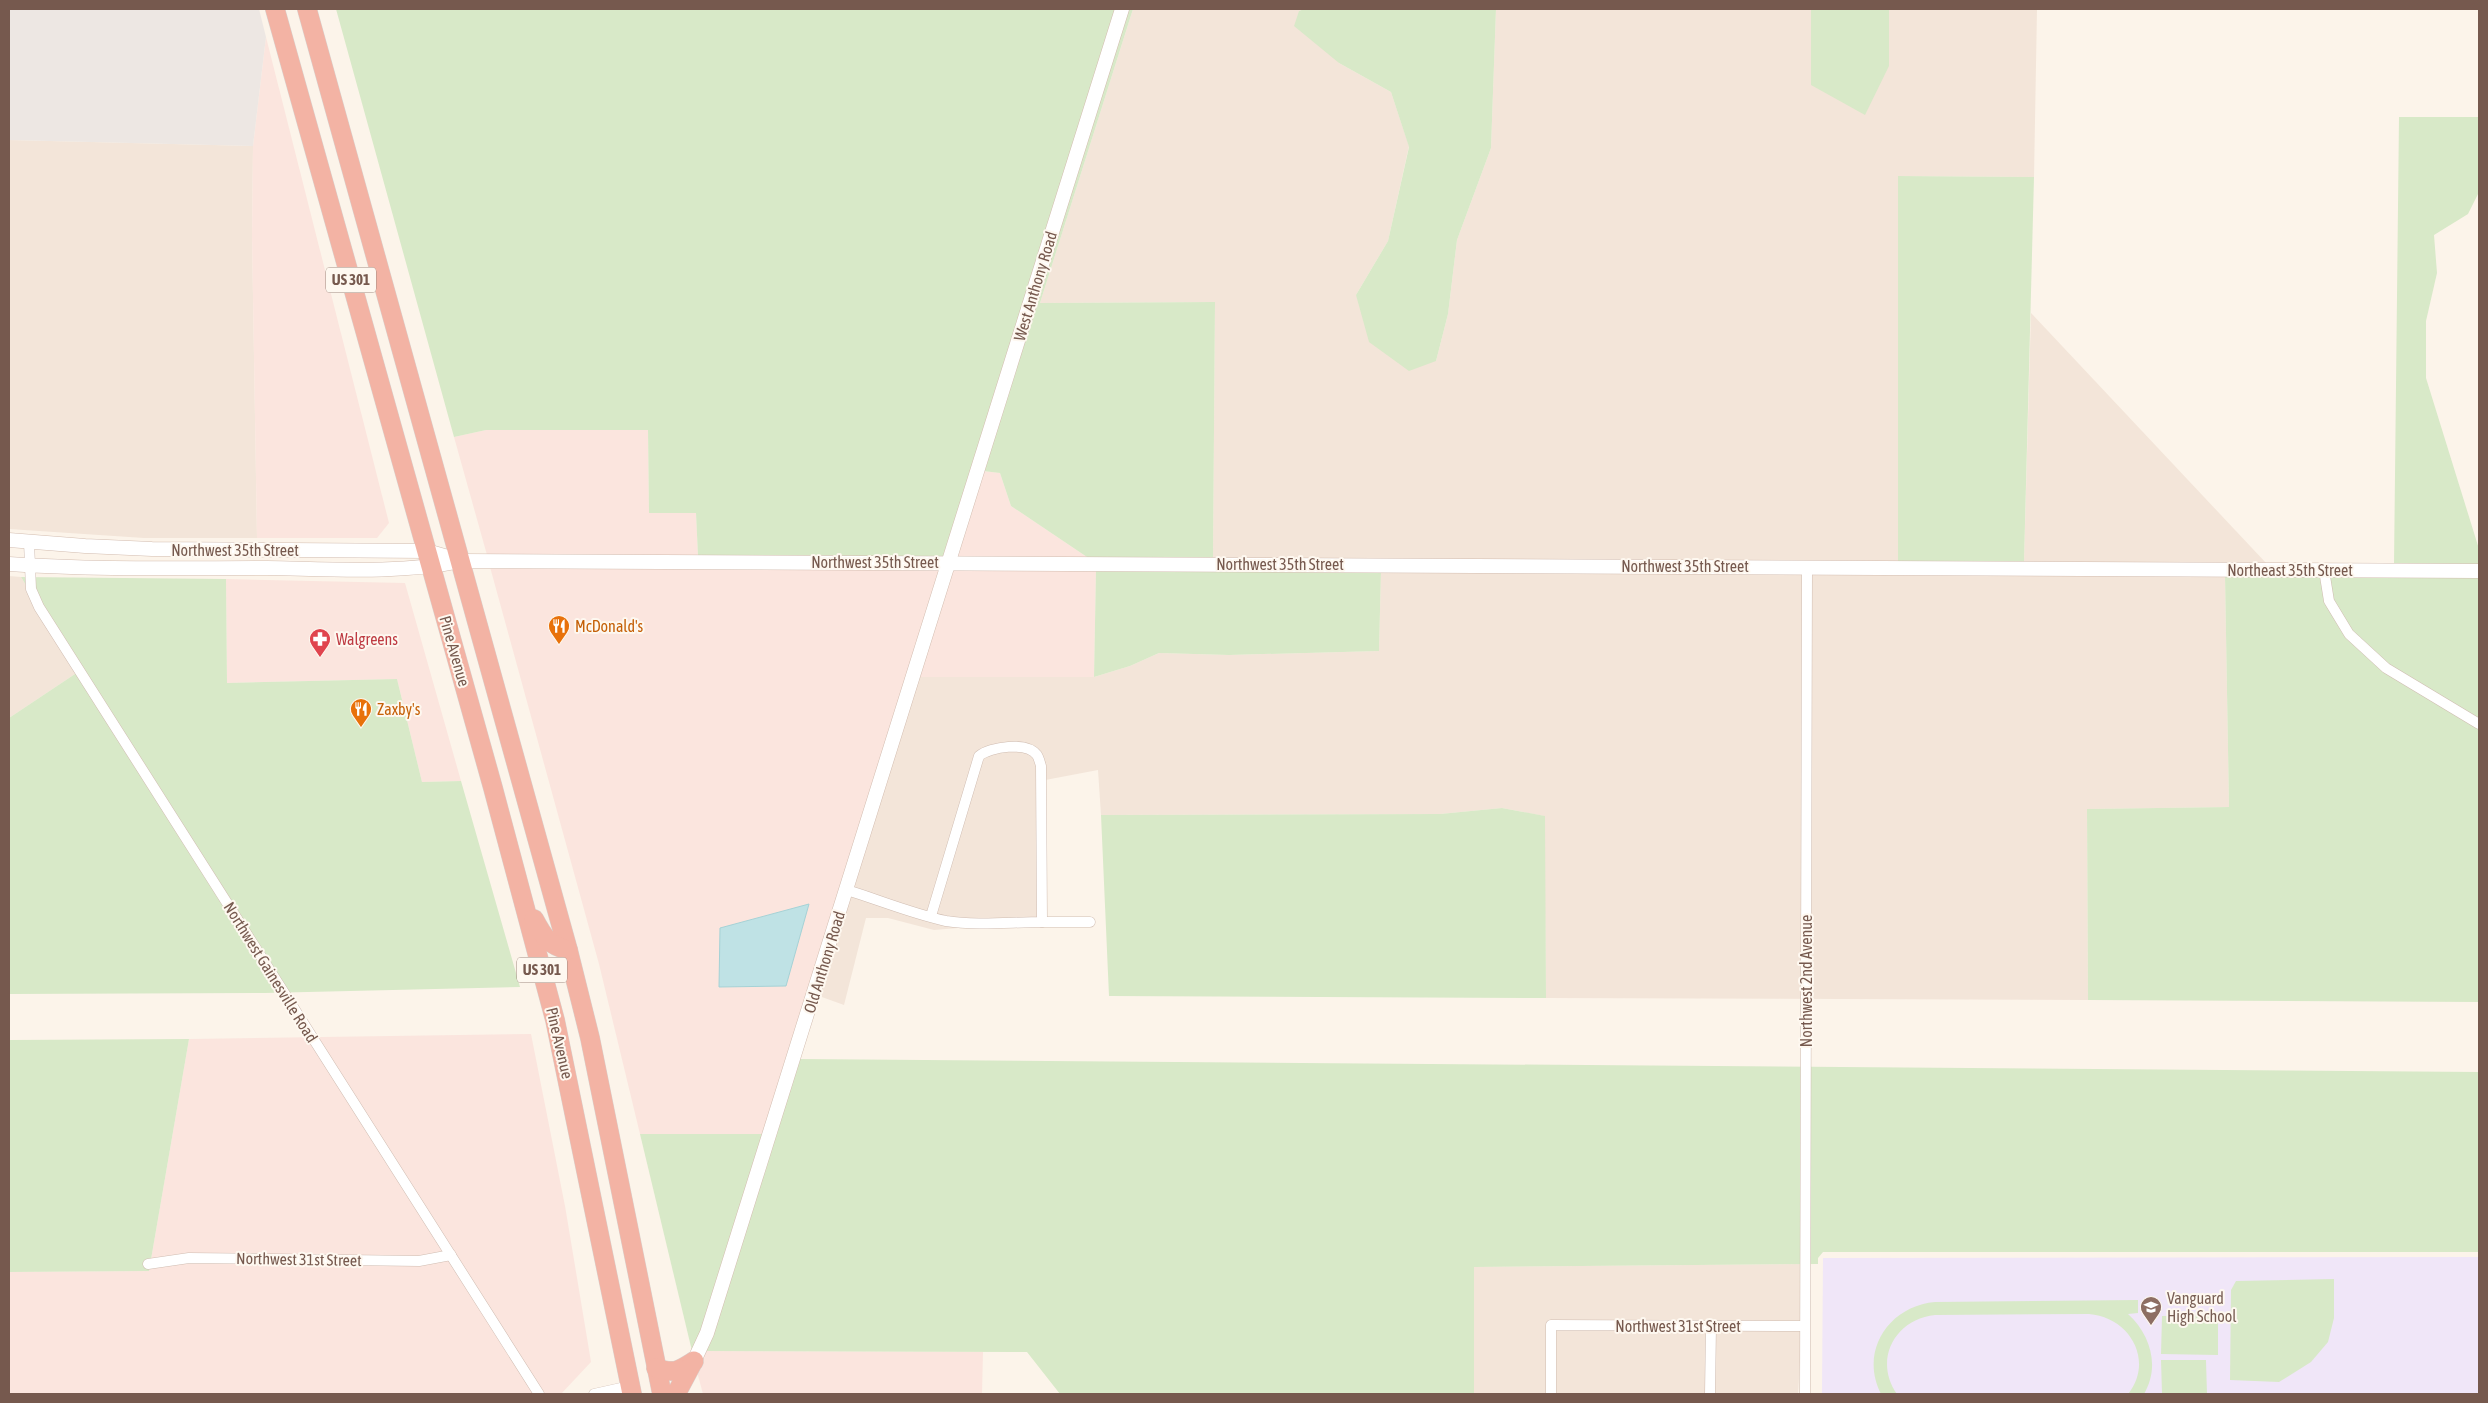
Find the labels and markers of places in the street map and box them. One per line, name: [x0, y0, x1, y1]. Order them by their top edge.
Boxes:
restaurant icon: McDonald's: [547, 614, 571, 645]
place label: McDonald's: [575, 617, 644, 635]
pharmacy icon: Walgreens: [308, 627, 332, 658]
place label: Walgreens: [336, 630, 398, 649]
restaurant icon: Zaxby's: [349, 697, 373, 728]
place label: Zaxby's: [377, 700, 421, 719]
place label: Vanguard High School: [2167, 1289, 2237, 1326]
school or university icon: Vanguard High School: [2139, 1295, 2163, 1326]

